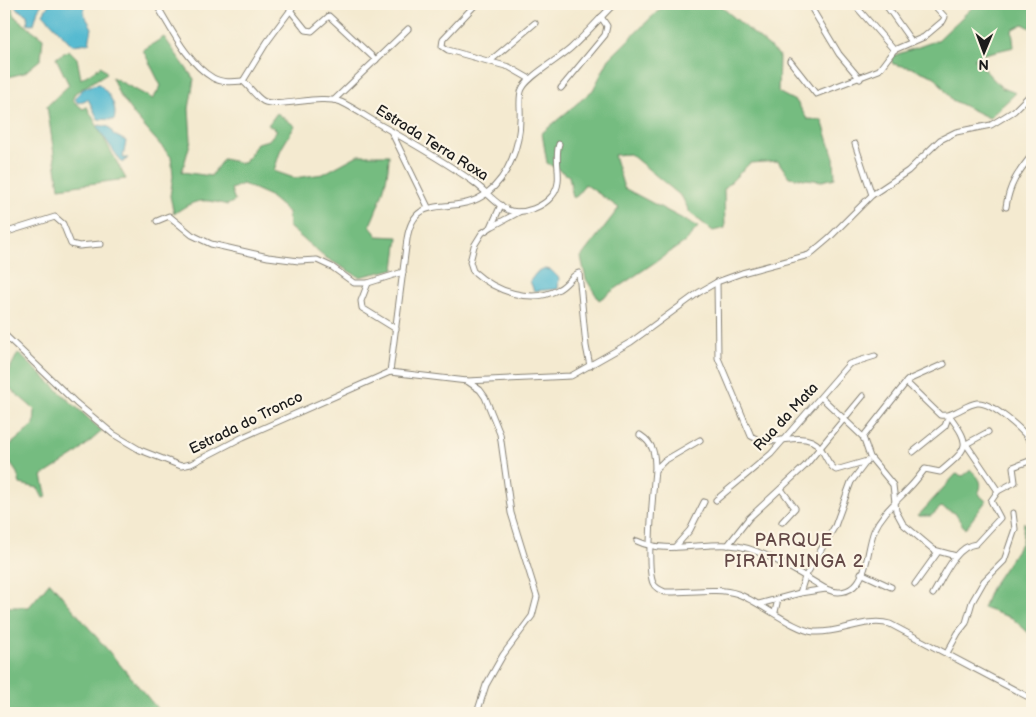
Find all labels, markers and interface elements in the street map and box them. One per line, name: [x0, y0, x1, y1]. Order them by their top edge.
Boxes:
north arrow: [958, 28, 1008, 78]
text: N: [978, 56, 989, 73]
street label: Estrada Terra Roxa: [372, 101, 492, 185]
street label: Rua da Mata: [749, 379, 823, 455]
street label: Estrada do Tronco: [186, 387, 306, 459]
district label: PARQUE PIRATININGA 2: [724, 530, 864, 572]

